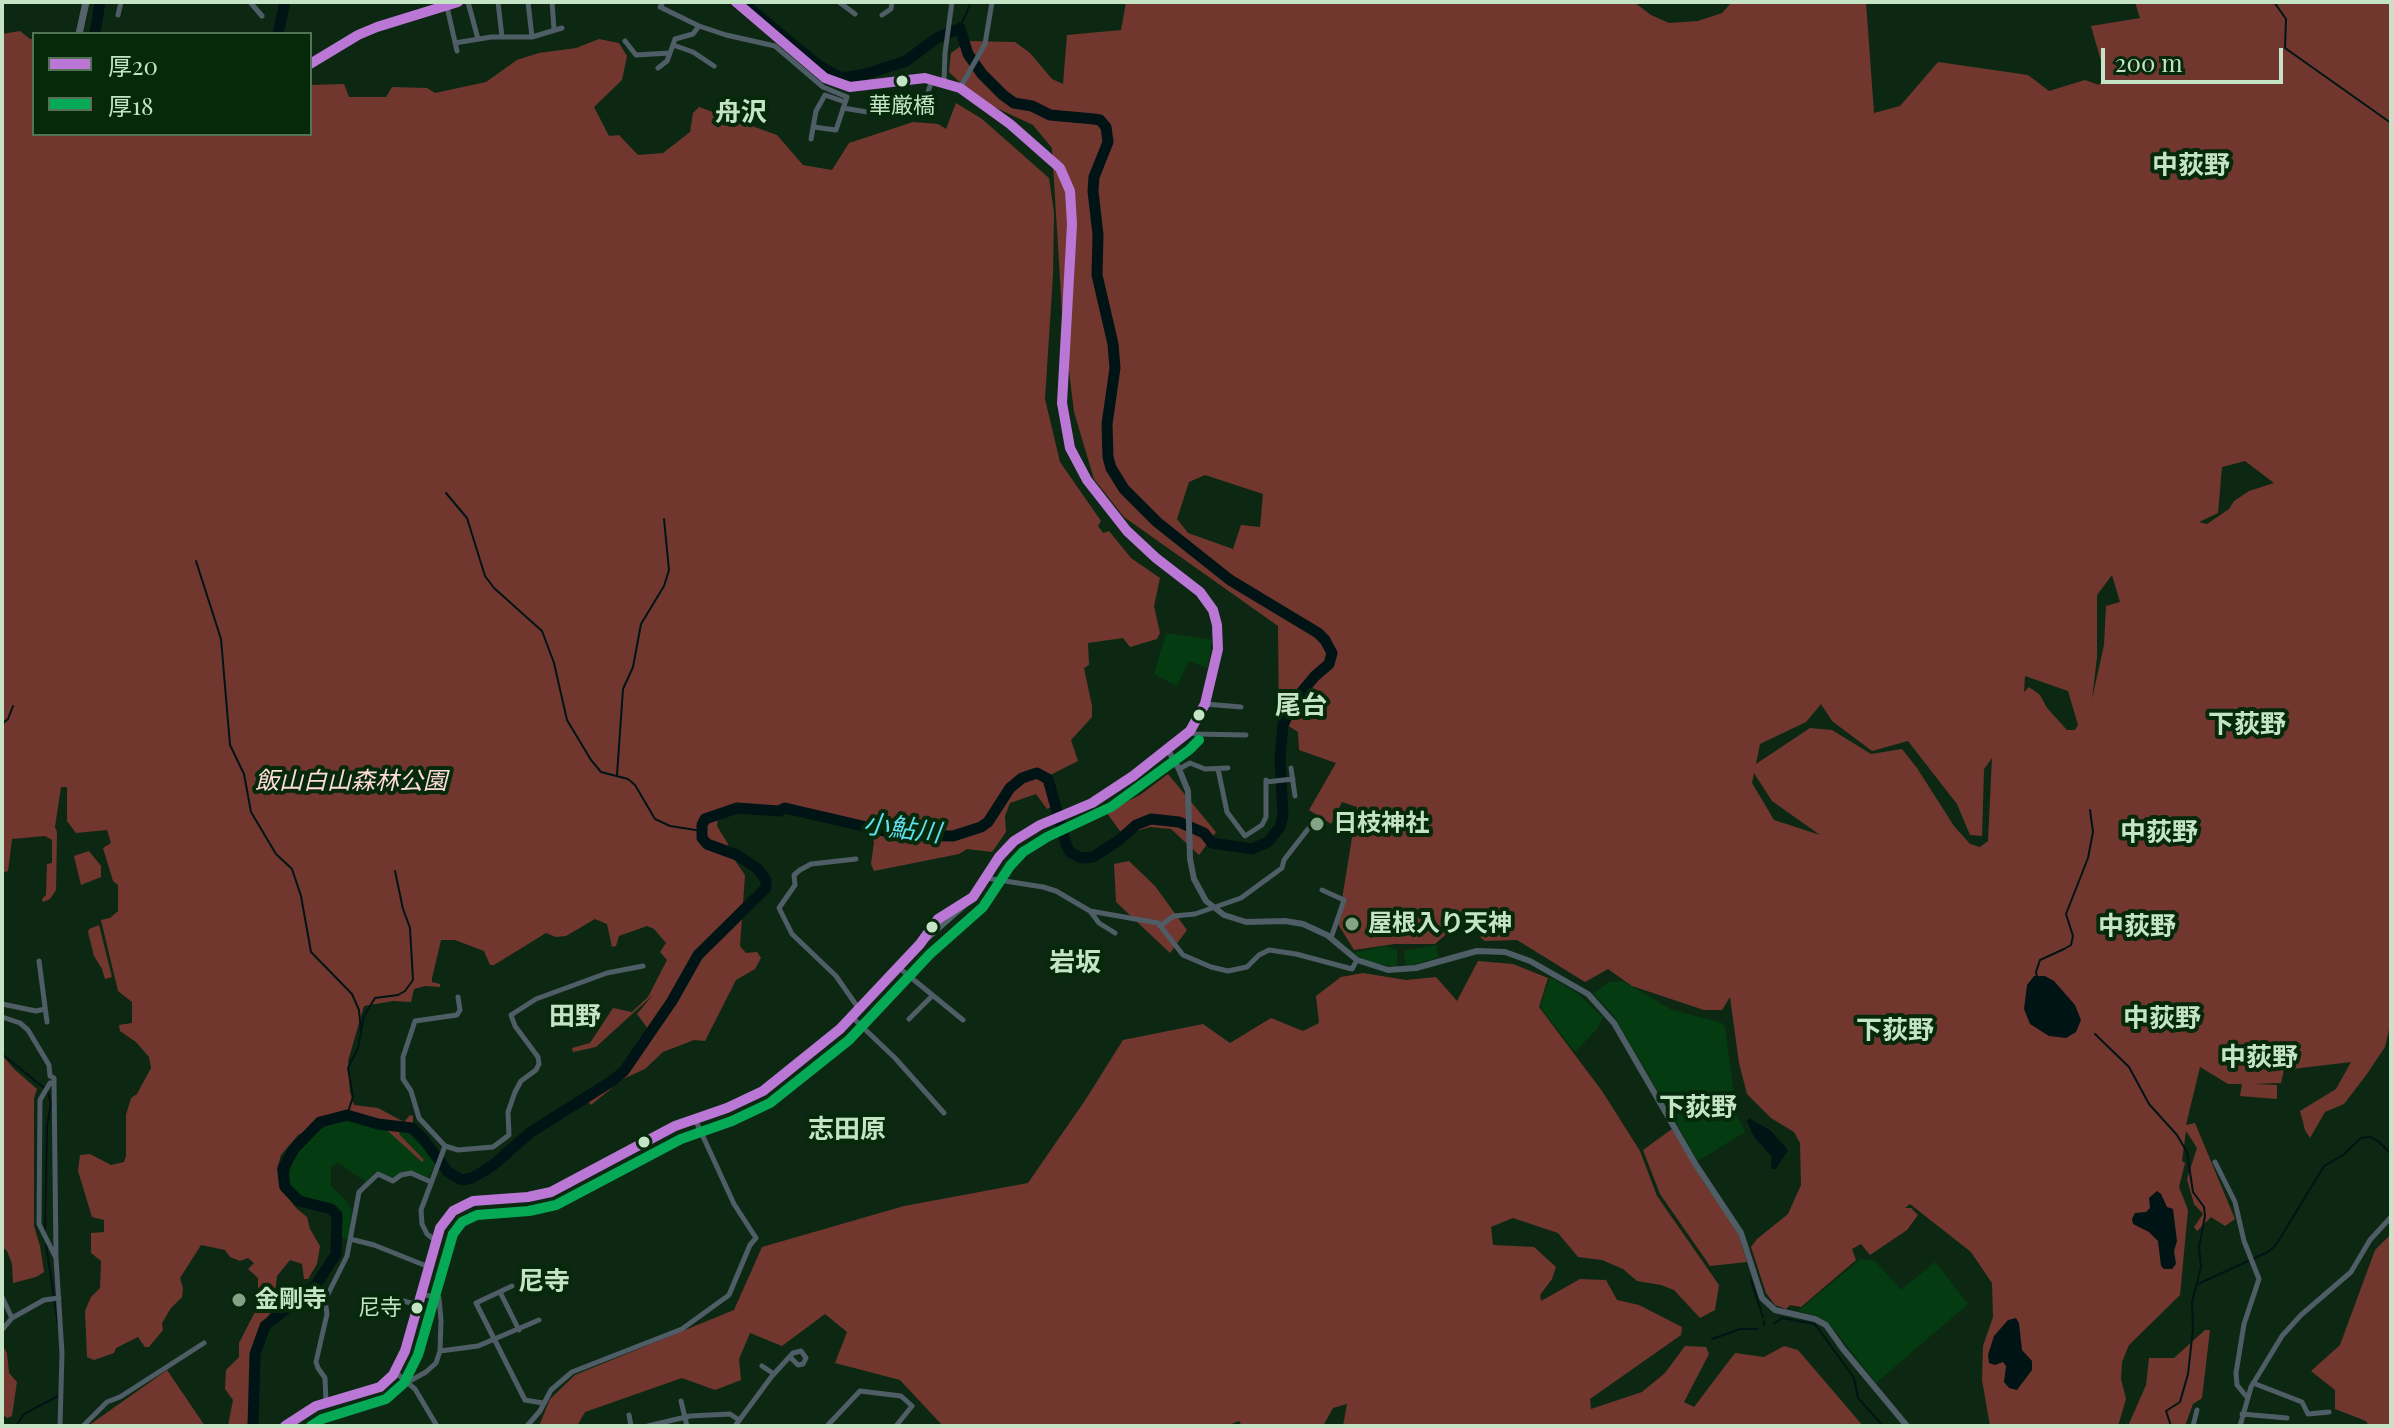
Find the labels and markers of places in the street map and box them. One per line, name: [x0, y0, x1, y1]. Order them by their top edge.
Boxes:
marker: 華厳橋: [894, 73, 910, 89]
place label: 華厳橋: [869, 93, 935, 119]
unlabelled marker: [1191, 707, 1207, 723]
place label: 日枝神社: [1333, 810, 1429, 838]
marker: 日枝神社: [1308, 815, 1326, 833]
place label: 屋根入り天神: [1368, 910, 1512, 938]
marker: 屋根入り天神: [1343, 915, 1361, 933]
unlabelled marker: [924, 919, 940, 935]
unlabelled marker: [636, 1134, 652, 1150]
place label: 金剛寺: [255, 1286, 327, 1314]
marker: 金剛寺: [230, 1291, 248, 1309]
place label: 尼寺: [358, 1295, 402, 1321]
marker: 尼寺: [409, 1300, 425, 1316]

